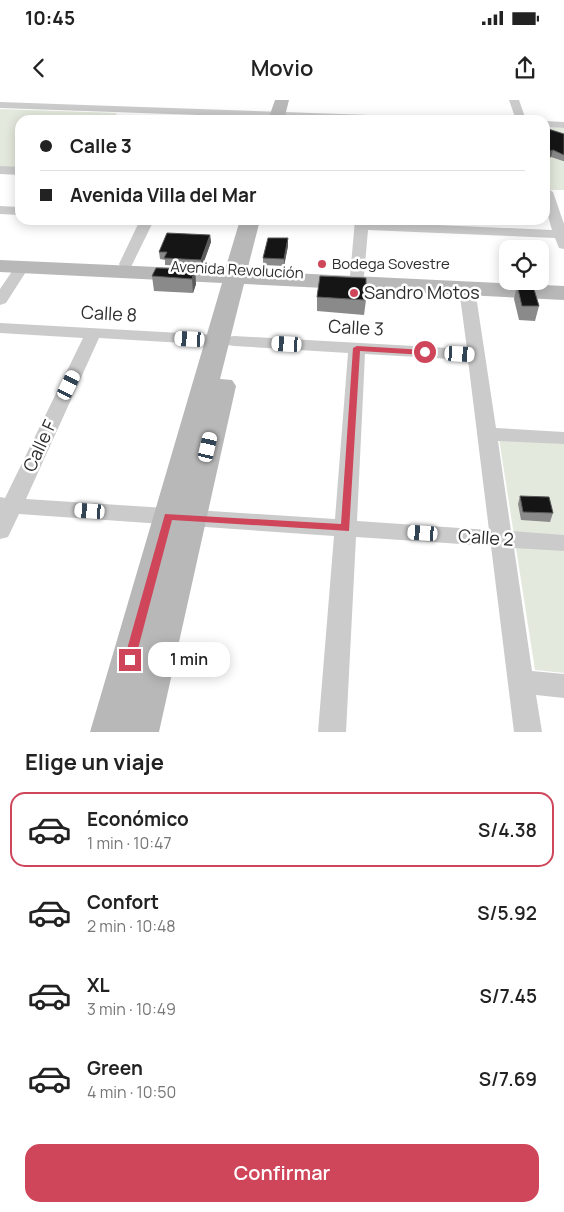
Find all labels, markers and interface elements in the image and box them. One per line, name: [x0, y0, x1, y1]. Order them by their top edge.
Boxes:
text: 10:45: [25, 5, 75, 31]
text: Movio: [251, 53, 313, 83]
icon: back: [25, 54, 53, 82]
icon: share: [511, 54, 539, 82]
text: Calle 3: [70, 133, 132, 159]
text: Avenida Villa del Mar: [70, 182, 257, 208]
map controls: [499, 240, 549, 290]
button: locate: [499, 240, 549, 290]
place label: Bodega Sovestre: [332, 253, 450, 274]
street label: Avenida Revolución: [170, 256, 304, 283]
marker: Bodega Sovestre: [316, 258, 328, 270]
place label: Sandro Motos: [364, 280, 480, 304]
marker: Sandro Motos: [348, 287, 360, 299]
street label: Calle 8: [81, 300, 138, 326]
street label: Calle 3: [328, 314, 384, 340]
car: [174, 331, 205, 347]
car: [271, 336, 302, 352]
route start: [414, 341, 436, 363]
car: [444, 346, 475, 362]
car: [55, 368, 82, 402]
street label: Calle F: [17, 416, 61, 475]
car: [197, 431, 218, 463]
car: [74, 502, 105, 520]
street label: Calle 2: [457, 523, 515, 551]
car: [407, 524, 438, 542]
callout: 1 min: [148, 642, 230, 678]
text: 1 min: [170, 648, 208, 670]
route end: [119, 649, 141, 671]
text: Elige un viaje: [25, 747, 164, 777]
text: Económico: [87, 806, 189, 832]
icon: car: [27, 807, 72, 852]
text: S/4.38: [478, 817, 537, 843]
text: 1 min · 10:47: [87, 832, 172, 854]
text: Confort: [87, 889, 159, 915]
icon: car: [27, 890, 72, 935]
text: S/5.92: [477, 900, 537, 926]
text: 2 min · 10:48: [87, 915, 176, 937]
text: XL: [87, 972, 110, 998]
icon: car: [27, 973, 72, 1018]
text: S/7.45: [480, 983, 537, 1009]
text: 3 min · 10:49: [87, 998, 176, 1020]
text: Green: [87, 1055, 143, 1081]
icon: car: [27, 1056, 72, 1101]
text: S/7.69: [479, 1066, 537, 1092]
text: 4 min · 10:50: [87, 1081, 176, 1103]
button: Confirmar: [25, 1144, 539, 1202]

